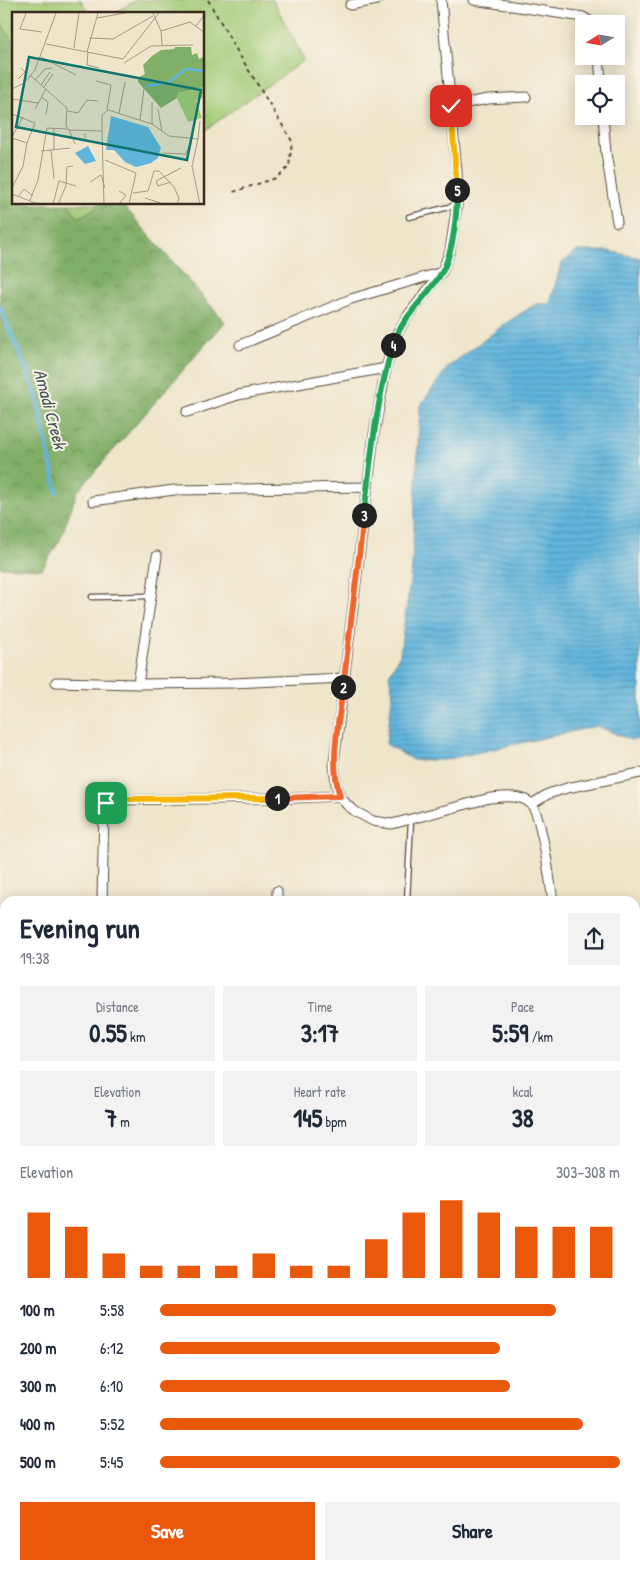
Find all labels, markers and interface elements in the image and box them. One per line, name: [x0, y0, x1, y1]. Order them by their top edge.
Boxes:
inset map: [12, 12, 205, 205]
north arrow: [575, 15, 625, 65]
map controls: [575, 15, 625, 125]
button: locate: [575, 75, 625, 125]
pin: [430, 85, 472, 127]
icon: check: [437, 92, 465, 120]
pin: 5: [444, 178, 470, 202]
text: 5: [455, 181, 460, 200]
pin: 4: [380, 332, 406, 358]
text: 4: [391, 336, 396, 355]
water label: Amadi Creek: [28, 366, 74, 453]
pin: 3: [352, 502, 376, 528]
text: 3: [361, 506, 368, 525]
pin: 2: [330, 674, 356, 700]
text: 2: [340, 678, 347, 697]
pin: [85, 782, 127, 824]
pin: 1: [264, 786, 290, 810]
icon: arrive: [92, 789, 120, 817]
text: 1: [275, 789, 280, 808]
text: Evening run: [20, 909, 140, 947]
button: share: [568, 913, 620, 965]
text: 19:38: [20, 947, 50, 969]
text: Distance: [96, 997, 139, 1016]
text: Time: [308, 997, 332, 1016]
text: Pace: [511, 997, 534, 1016]
text: 0.55: [89, 1016, 127, 1050]
text: 3:17: [301, 1016, 339, 1050]
text: 5:59: [492, 1016, 528, 1050]
text: km: [127, 1027, 145, 1046]
text: /km: [528, 1027, 553, 1046]
text: Elevation: [94, 1082, 141, 1101]
text: Heart rate: [294, 1082, 346, 1101]
text: kcal: [512, 1082, 533, 1101]
text: 7: [105, 1101, 117, 1135]
text: 145: [293, 1101, 322, 1135]
text: 38: [512, 1101, 534, 1135]
text: m: [117, 1112, 130, 1131]
text: bpm: [322, 1112, 347, 1131]
text: Elevation: [20, 1161, 73, 1183]
text: 303–308 m: [556, 1161, 620, 1183]
text: 100 m: [20, 1299, 55, 1321]
text: 5:58: [100, 1299, 124, 1321]
text: 200 m: [20, 1337, 56, 1359]
text: 6:12: [100, 1337, 123, 1359]
text: 300 m: [20, 1375, 56, 1397]
text: 6:10: [100, 1375, 123, 1397]
text: 400 m: [20, 1413, 55, 1435]
text: 5:52: [100, 1413, 125, 1435]
text: 500 m: [20, 1451, 56, 1473]
text: 5:45: [100, 1451, 123, 1473]
button: Save: [20, 1502, 315, 1560]
button: Share: [325, 1502, 620, 1560]

